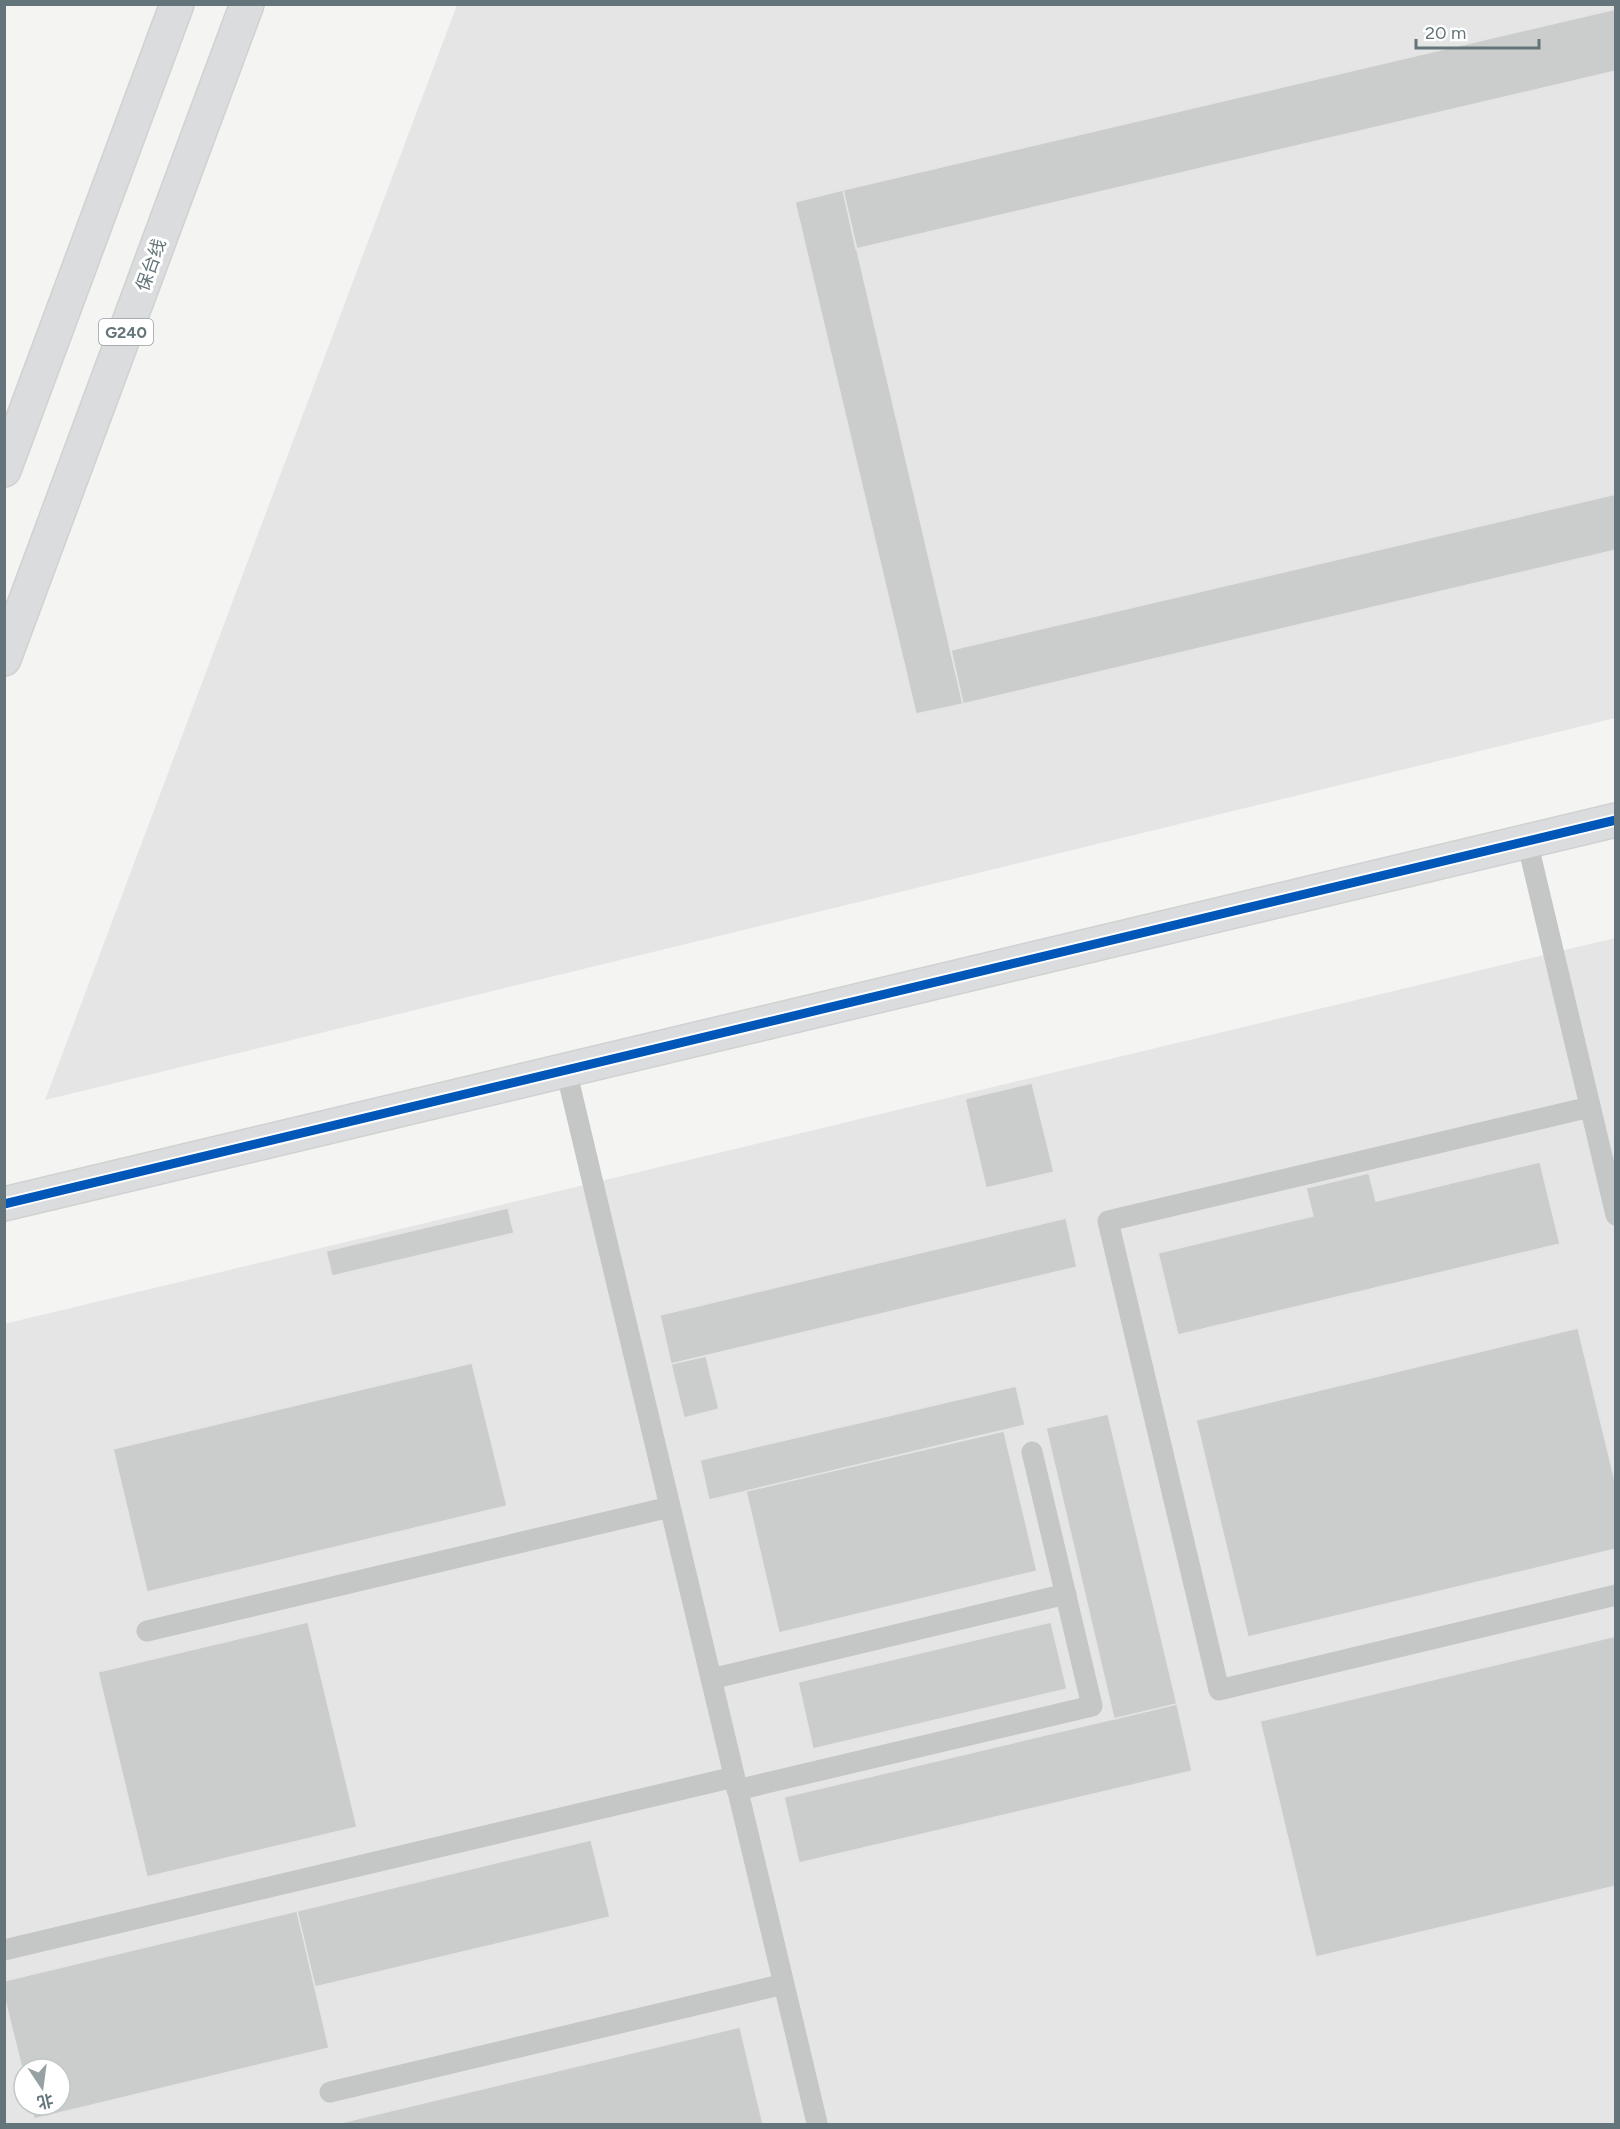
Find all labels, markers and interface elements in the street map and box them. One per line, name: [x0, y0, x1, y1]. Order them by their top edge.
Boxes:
scale bar: [1416, 12, 1539, 50]
text: 20 m: [1425, 22, 1466, 44]
street label: 保台线: [131, 236, 171, 294]
road number: G240: [99, 319, 153, 345]
north arrow: [12, 2057, 72, 2117]
text: 北: [35, 2090, 55, 2112]

